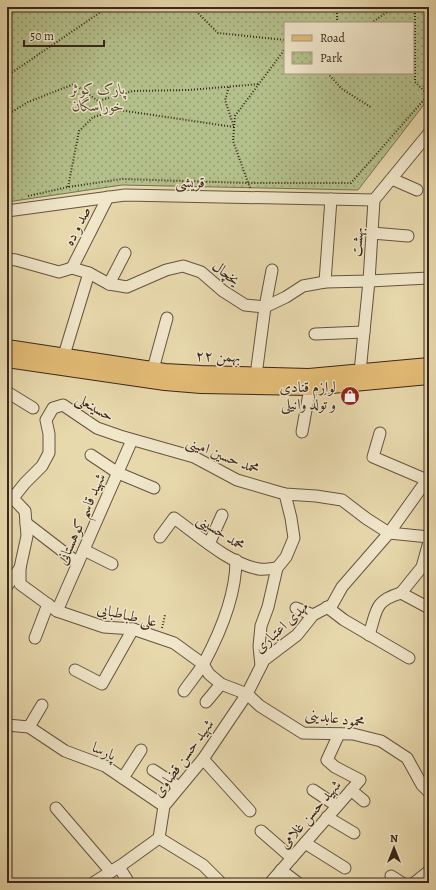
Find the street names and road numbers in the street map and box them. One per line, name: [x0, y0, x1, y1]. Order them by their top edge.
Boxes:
street label: قریشی: [175, 172, 205, 193]
street label: صد و ده: [59, 203, 95, 249]
street label: بهشت: [346, 226, 368, 258]
street label: یخچال: [208, 256, 244, 290]
street label: ۲۲ بهمن: [195, 345, 241, 367]
street label: حسینعلی: [72, 388, 118, 427]
street label: محمد حسین امینی: [183, 431, 263, 480]
street label: شهید قاسم کوهستانی: [52, 470, 115, 570]
street label: محمد حسینی: [192, 509, 249, 556]
street label: مهدی اعتباری: [249, 596, 313, 658]
street label: علی طباطبایی: [95, 598, 159, 633]
street label: محمود عابدینی: [304, 704, 366, 732]
street label: شهید حسن قضاوی: [148, 715, 218, 801]
street label: پارسا: [88, 737, 120, 766]
street label: شهید حسن غلامی: [274, 775, 346, 853]

